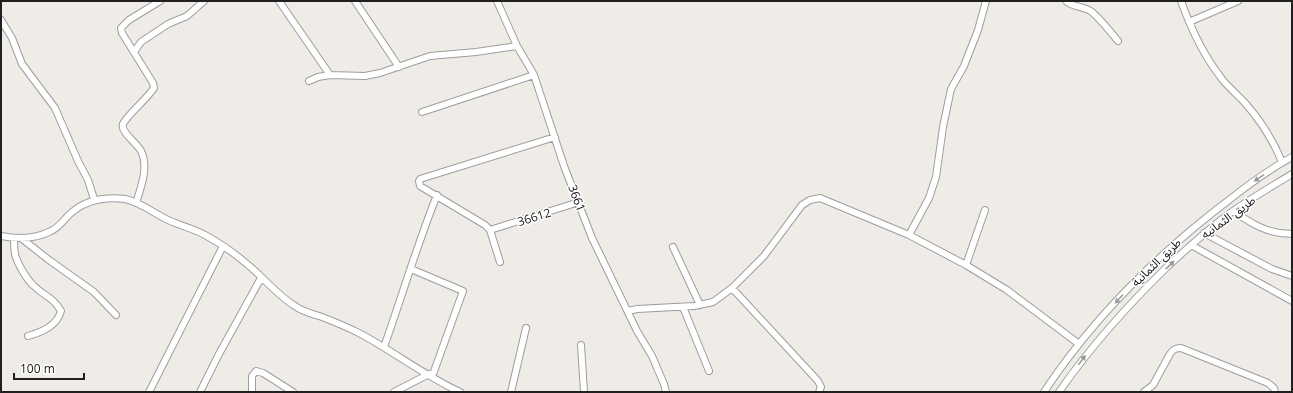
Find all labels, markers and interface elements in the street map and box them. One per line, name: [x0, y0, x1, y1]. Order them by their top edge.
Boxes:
one-way arrow: [1254, 174, 1264, 182]
street label: 3661: [564, 182, 590, 214]
street label: طريق الثمانيه: [1197, 192, 1259, 242]
street label: 36612: [515, 204, 553, 230]
street label: طريق الثمانية: [1127, 234, 1185, 290]
one-way arrow: [1165, 260, 1175, 270]
one-way arrow: [1114, 294, 1124, 304]
scale bar: [14, 355, 84, 381]
one-way arrow: [1078, 355, 1086, 366]
text: 100 m: [20, 360, 55, 377]

